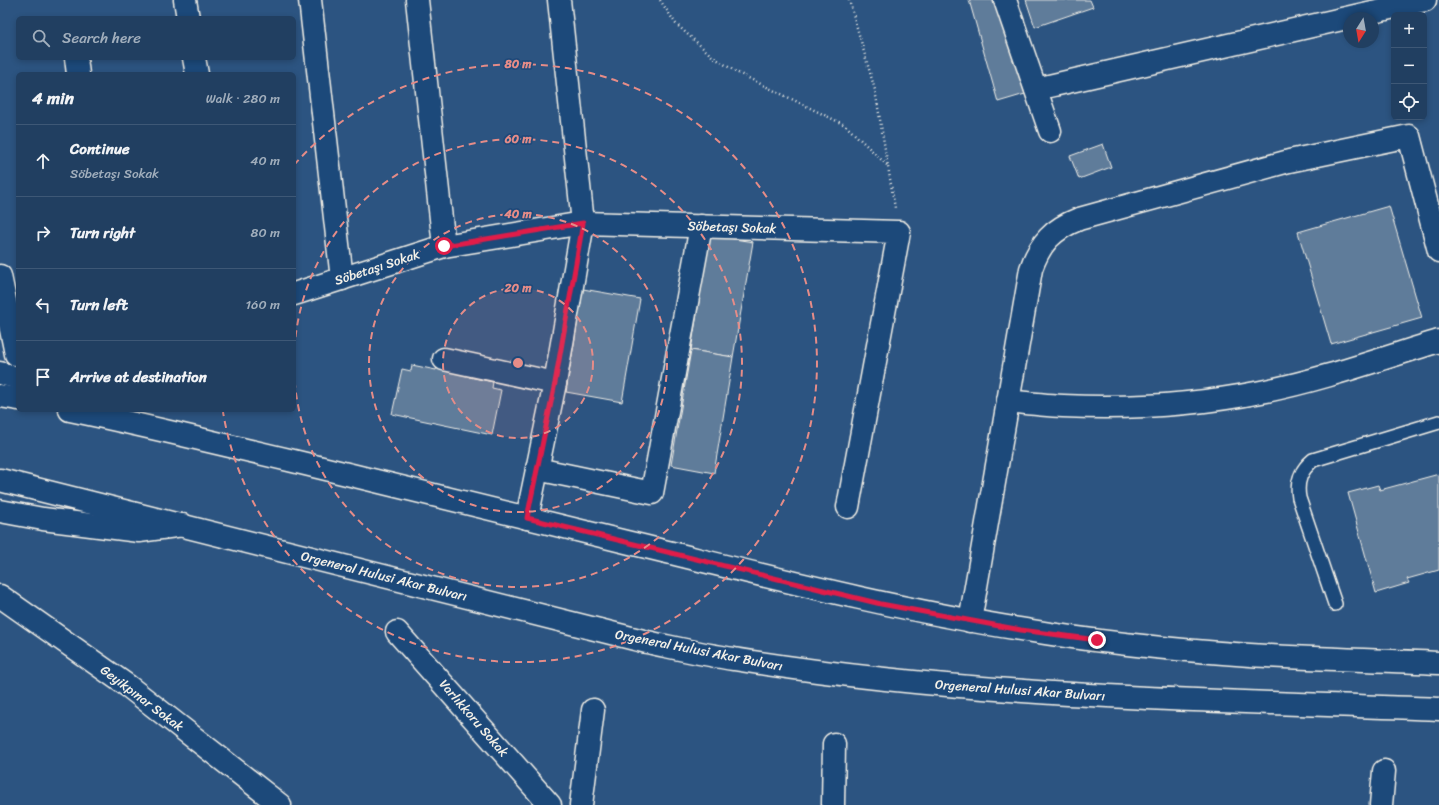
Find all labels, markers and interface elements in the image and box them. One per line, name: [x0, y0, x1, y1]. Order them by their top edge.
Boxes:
north arrow: [1343, 12, 1379, 48]
map controls: [1391, 12, 1427, 120]
button: +: [1391, 12, 1427, 48]
search box: [16, 16, 296, 60]
text: Search here: [62, 25, 141, 51]
icon: search: [30, 27, 52, 49]
button: −: [1391, 48, 1427, 84]
text: 80 m: [503, 53, 532, 75]
text: 4 min: [32, 83, 74, 113]
button: locate: [1391, 84, 1427, 120]
text: Walk · 280 m: [206, 87, 280, 110]
text: 60 m: [504, 128, 532, 150]
text: Continue: [70, 136, 130, 162]
text: 40 m: [250, 149, 280, 172]
icon: ahead: [32, 150, 54, 172]
text: Söbetaşı Sokak: [70, 162, 159, 185]
text: 40 m: [503, 203, 532, 225]
street label: Söbetaşı Sokak: [687, 214, 777, 240]
text: Turn right: [70, 220, 135, 246]
text: 80 m: [251, 221, 280, 244]
icon: right: [32, 222, 54, 244]
route start: [435, 237, 453, 255]
street label: Söbetaşı Sokak: [331, 242, 423, 292]
text: 20 m: [504, 277, 532, 299]
text: Turn left: [70, 292, 128, 318]
text: 160 m: [245, 293, 280, 316]
icon: left: [32, 294, 54, 316]
centre of rings: [511, 356, 525, 370]
text: Arrive at destination: [70, 364, 207, 390]
icon: arrive: [32, 366, 54, 388]
street label: Orgeneral Hulusi Akar Bulvarı: [298, 544, 470, 608]
street label: Orgeneral Hulusi Akar Bulvarı: [613, 622, 785, 678]
route end: [1088, 631, 1106, 649]
street label: Geyikpınar Sokak: [95, 659, 189, 737]
street label: Orgeneral Hulusi Akar Bulvarı: [934, 673, 1106, 707]
street label: Varlıkkoru Sokak: [434, 674, 515, 762]

